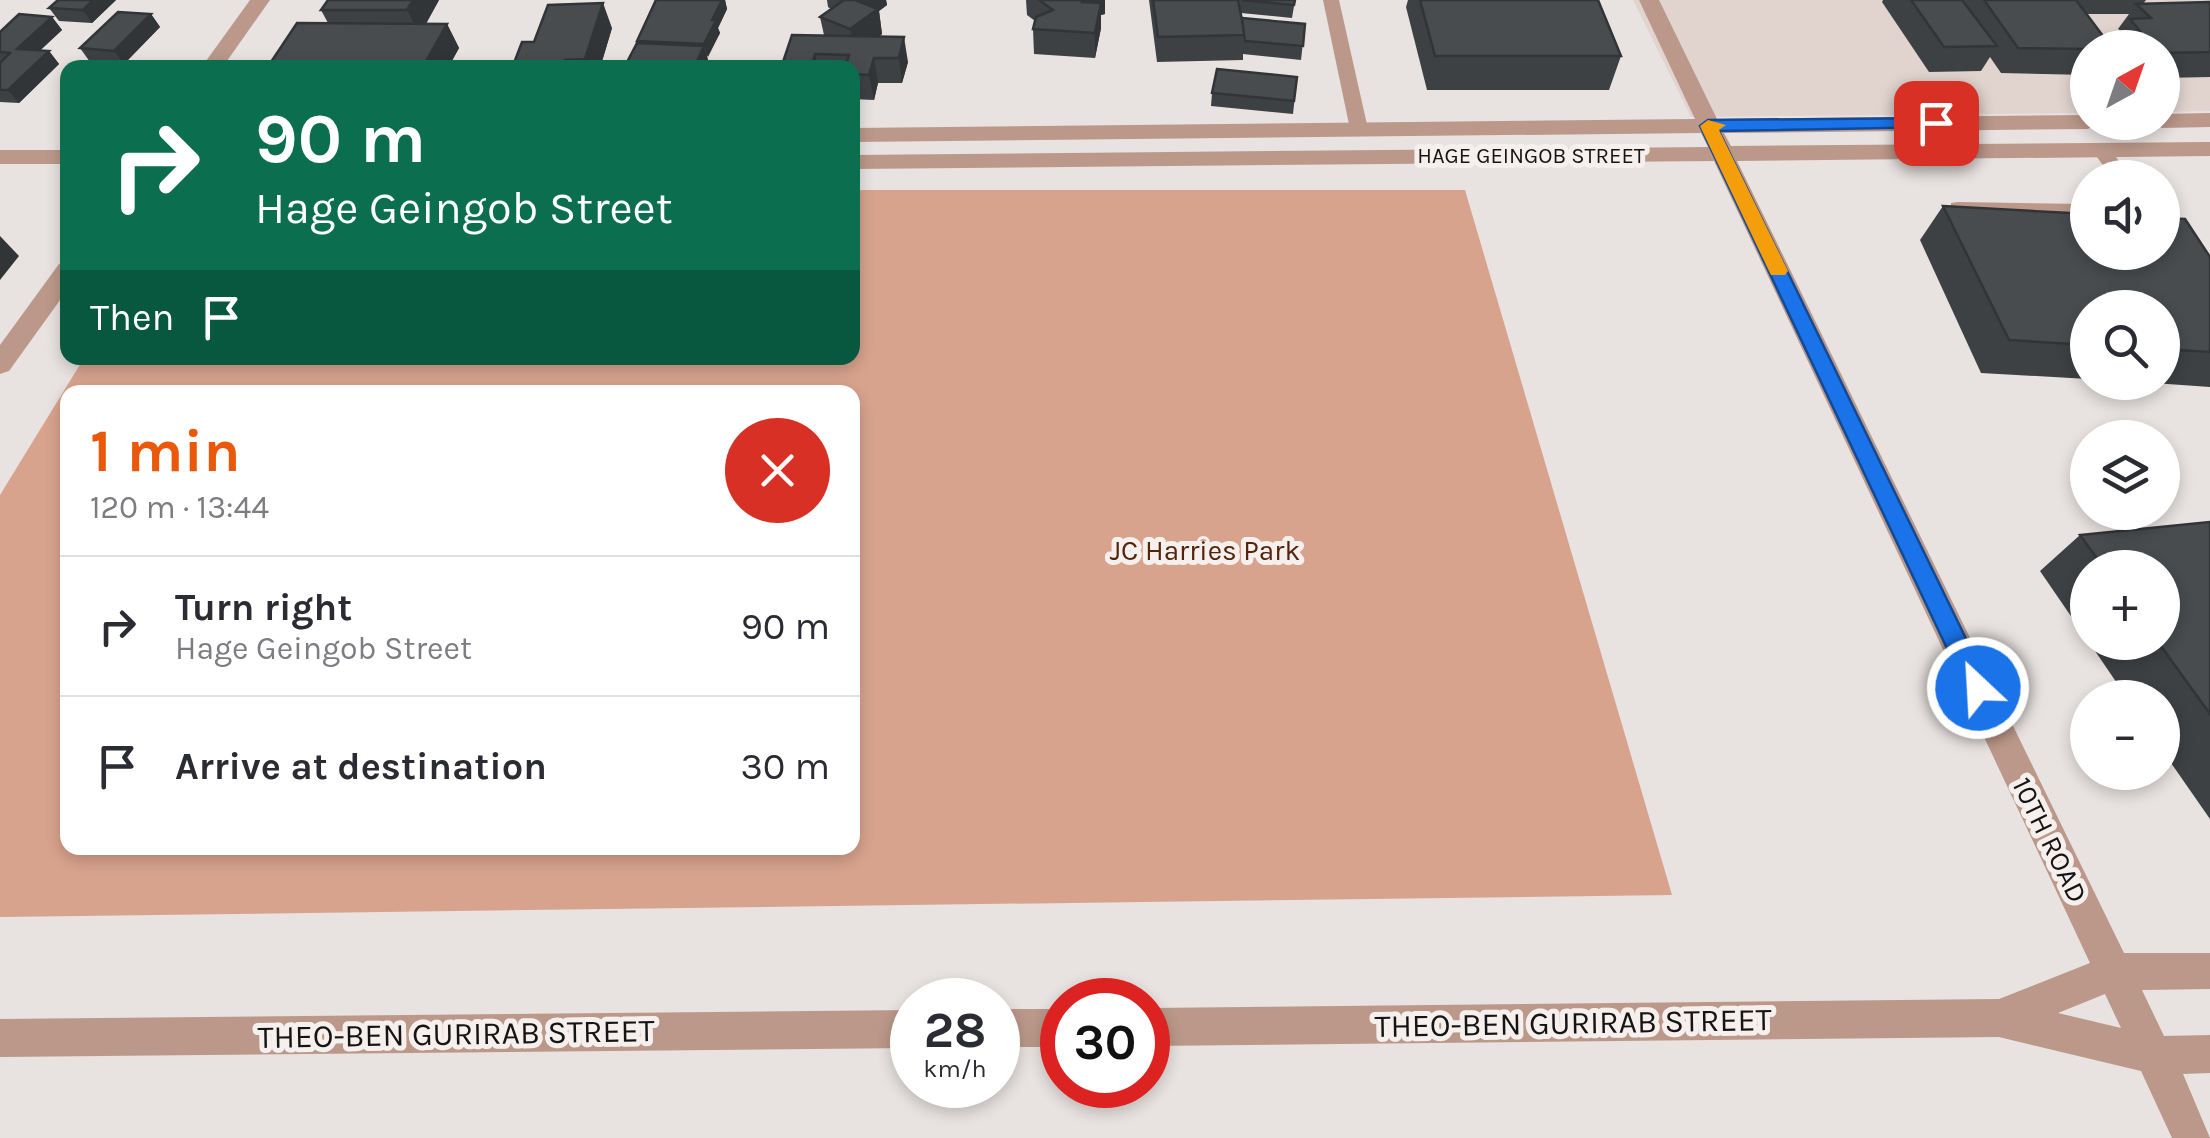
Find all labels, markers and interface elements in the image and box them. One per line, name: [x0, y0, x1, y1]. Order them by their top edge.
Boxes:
north arrow: [2070, 30, 2180, 140]
map controls: [2070, 30, 2180, 790]
pin: [1894, 81, 1979, 166]
icon: arrive: [1909, 96, 1964, 151]
text: 90 m: [255, 98, 426, 180]
icon: right: [90, 100, 220, 230]
street label: HAGE GEINGOB STREET: [1417, 143, 1645, 169]
button: sound: [2070, 160, 2180, 270]
text: Hage Geingob Street: [255, 182, 673, 234]
icon: arrive: [194, 290, 249, 345]
button: search: [2070, 290, 2180, 400]
text: Then: [90, 295, 174, 340]
text: 1 min: [90, 416, 241, 486]
button: close: [725, 418, 830, 523]
button: layers: [2070, 420, 2180, 530]
text: 120 m · 13:44: [90, 489, 269, 526]
park label: JC Harries Park: [1110, 534, 1300, 567]
button: +: [2070, 550, 2180, 660]
text: Turn right: [175, 585, 352, 630]
icon: right: [90, 599, 145, 654]
text: 90 m: [741, 604, 830, 649]
text: Hage Geingob Street: [175, 630, 472, 667]
position arrow: [1926, 636, 2030, 740]
button: −: [2070, 680, 2180, 790]
icon: arrive: [90, 739, 145, 794]
text: Arrive at destination: [175, 744, 547, 789]
text: 30 m: [740, 744, 830, 789]
street label: 10TH ROAD: [2006, 772, 2094, 908]
speed limit sign: 30: [1040, 978, 1170, 1108]
text: 28: [924, 1001, 986, 1060]
street label: THEO-BEN GURIRAB STREET: [1374, 1001, 1772, 1045]
street label: THEO-BEN GURIRAB STREET: [257, 1012, 655, 1056]
text: km/h: [923, 1054, 987, 1083]

